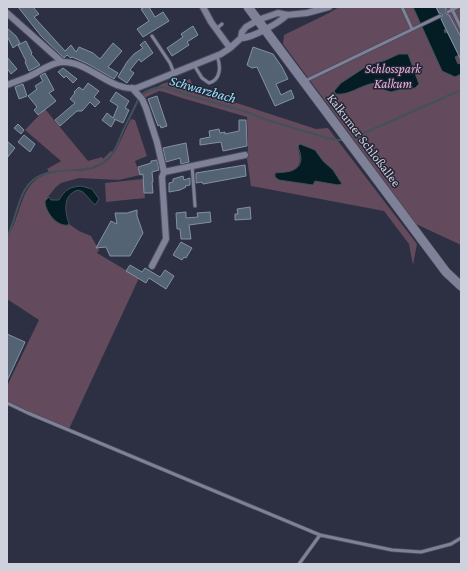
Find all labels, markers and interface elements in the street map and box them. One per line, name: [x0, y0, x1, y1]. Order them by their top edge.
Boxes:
park label: Schlosspark Kalkum: [365, 61, 422, 91]
water label: Schwarzbach: [168, 72, 238, 106]
street label: Kalkumer Schloßallee: [324, 90, 404, 190]

